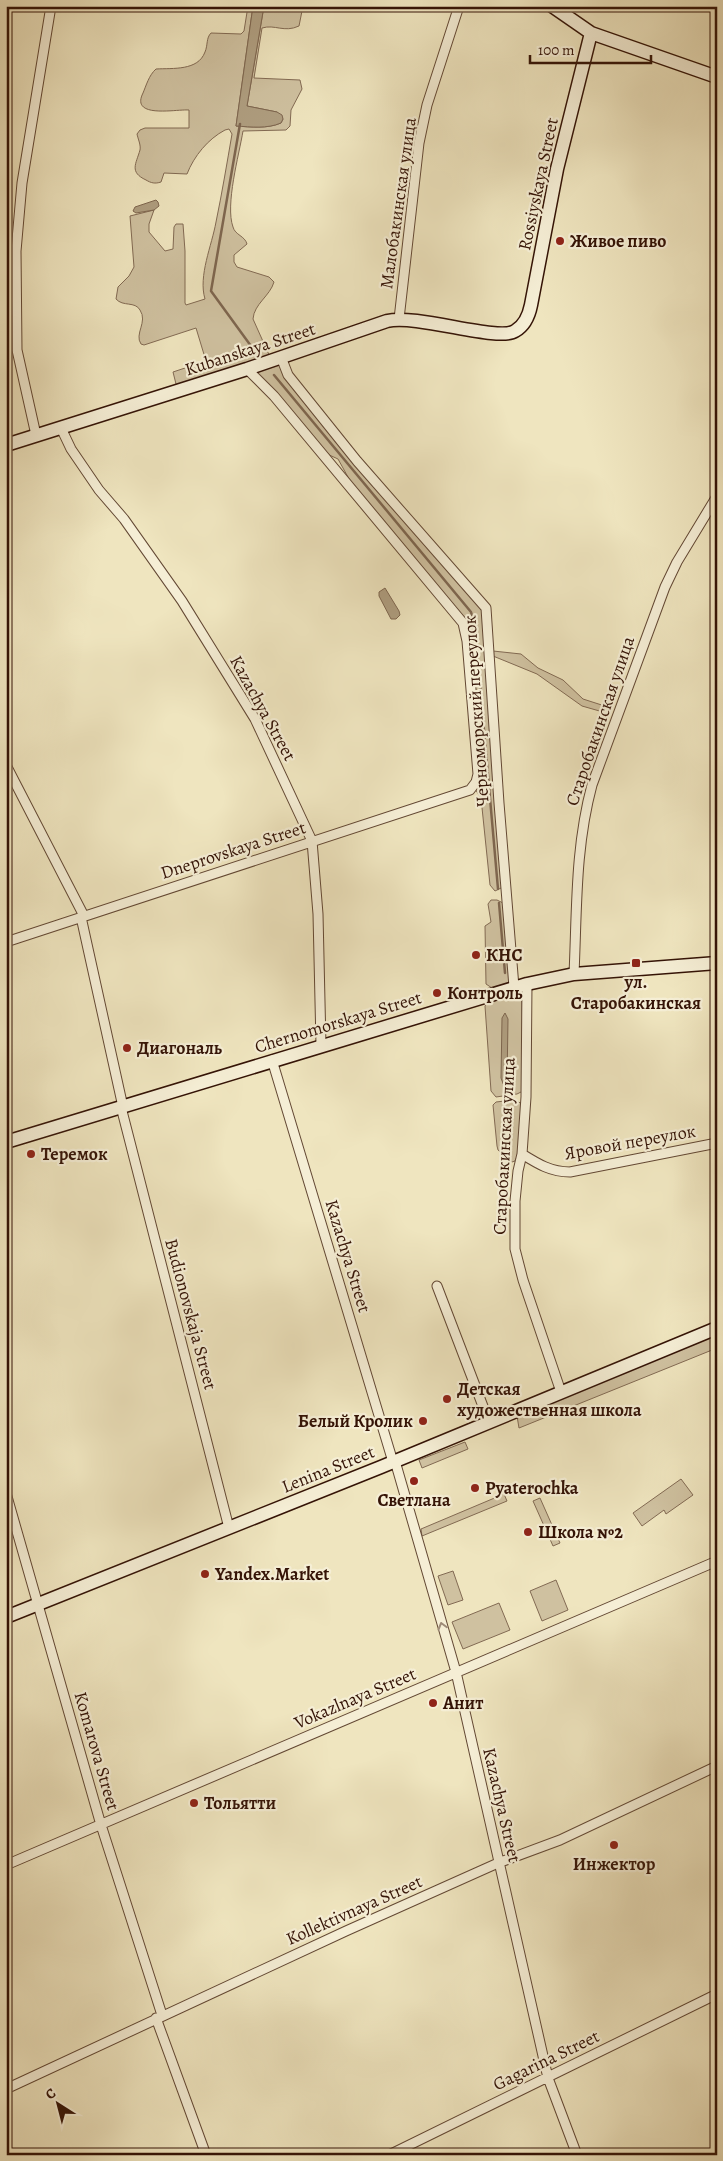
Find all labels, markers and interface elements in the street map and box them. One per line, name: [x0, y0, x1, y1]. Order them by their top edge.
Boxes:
scale bar: [530, 32, 652, 64]
text: 100 m: [538, 40, 575, 60]
street label: Малобакинская улица: [374, 115, 422, 290]
street label: Rossiyskaya Street: [512, 116, 564, 252]
place label: Живое пиво: [570, 229, 666, 253]
marker: Живое пиво: [554, 235, 566, 247]
street label: Kubanskaya Street: [182, 317, 318, 381]
street label: Черноморский переулок: [457, 615, 495, 807]
street label: Старобакинская улица: [560, 633, 640, 809]
street label: Kazachya Street: [224, 651, 302, 765]
street label: Dneprovskaya Street: [157, 815, 309, 885]
place label: КНС: [486, 943, 523, 967]
marker: КНС: [470, 949, 482, 961]
marker: ул. Старобакинская: [630, 957, 642, 969]
place label: ул. Старобакинская: [571, 970, 701, 1015]
place label: Контроль: [447, 981, 523, 1005]
street label: Chernomorskaya Street: [252, 985, 424, 1059]
marker: Контроль: [431, 987, 443, 999]
place label: Диагональ: [137, 1036, 223, 1060]
marker: Диагональ: [121, 1042, 133, 1054]
street label: Старобакинская улица: [487, 1056, 521, 1235]
street label: Яровой переулок: [562, 1119, 698, 1165]
place label: Теремок: [41, 1142, 108, 1166]
marker: Теремок: [25, 1148, 37, 1160]
street label: Kazachya Street: [319, 1197, 377, 1316]
street label: Budionovskaja Street: [159, 1236, 223, 1392]
place label: Детская художественная школа: [457, 1377, 642, 1422]
marker: Детская художественная школа: [441, 1393, 453, 1405]
place label: Белый Кролик: [298, 1409, 413, 1433]
marker: Белый Кролик: [417, 1415, 429, 1427]
street label: Lenina Street: [278, 1439, 378, 1499]
marker: Светлана: [408, 1475, 420, 1487]
place label: Pyaterochka: [485, 1476, 579, 1500]
marker: Pyaterochka: [469, 1482, 481, 1494]
place label: Светлана: [377, 1488, 451, 1512]
place label: Школа №2: [538, 1520, 623, 1544]
marker: Школа №2: [522, 1526, 534, 1538]
place label: Yandex.Market: [214, 1562, 329, 1586]
marker: Yandex.Market: [199, 1568, 211, 1580]
one-way arrow: [438, 1622, 448, 1630]
street label: Vokazlnaya Street: [290, 1662, 420, 1735]
street label: Komarova Street: [69, 1689, 125, 1813]
place label: Анит: [442, 1691, 483, 1715]
marker: Анит: [427, 1697, 439, 1709]
street label: Kazachya Street: [477, 1745, 527, 1865]
place label: Тольятти: [204, 1791, 276, 1815]
marker: Тольятти: [188, 1797, 200, 1809]
marker: Инжектор: [608, 1839, 620, 1851]
place label: Инжектор: [573, 1852, 656, 1876]
street label: Kollektivnaya Street: [282, 1869, 426, 1951]
street label: Gagarina Street: [489, 2024, 603, 2096]
north arrow: [32, 2078, 82, 2128]
text: С: [42, 2083, 60, 2104]

